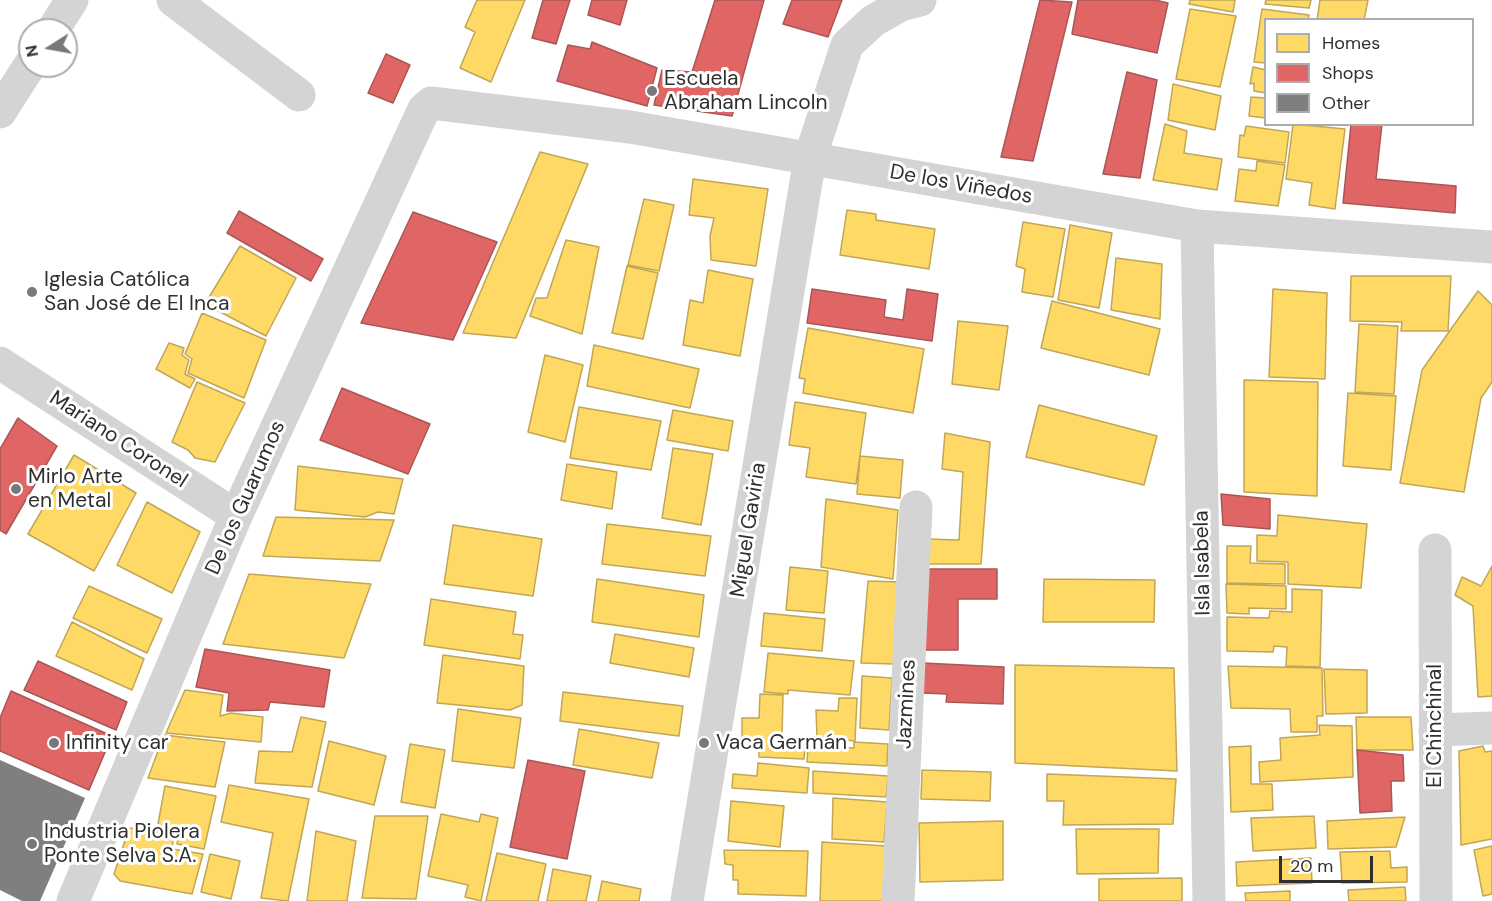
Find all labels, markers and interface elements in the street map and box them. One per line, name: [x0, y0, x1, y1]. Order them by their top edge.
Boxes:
north arrow: [18, 18, 78, 78]
legend: [1264, 18, 1474, 126]
text: Homes: [1322, 31, 1380, 55]
text: N: [20, 43, 43, 59]
text: Shops: [1322, 61, 1374, 85]
place label: Escuela Abraham Lincoln: [664, 66, 827, 116]
marker: Escuela Abraham Lincoln: [645, 84, 659, 98]
text: Other: [1322, 91, 1370, 115]
street label: De los Viñedos: [888, 160, 1034, 210]
place label: Iglesia Católica San José de El Inca: [44, 267, 229, 317]
marker: Iglesia Católica San José de El Inca: [25, 285, 39, 299]
street label: Mariano Coronel: [44, 386, 192, 494]
street label: De los Guarumos: [201, 417, 291, 579]
street label: Miguel Gaviria: [726, 461, 772, 599]
place label: Mirlo Arte en Metal: [28, 464, 123, 514]
marker: Mirlo Arte en Metal: [9, 482, 23, 496]
street label: Isla Isabela: [1189, 510, 1217, 616]
street label: Jazmines: [892, 658, 922, 750]
street label: El Chinchinal: [1422, 664, 1448, 788]
place label: Infinity car: [66, 730, 169, 756]
place label: Vaca Germán: [716, 730, 847, 756]
marker: Infinity car: [47, 736, 61, 750]
marker: Vaca Germán: [697, 736, 711, 750]
place label: Industria Piolera Ponte Selva S.A.: [44, 819, 200, 869]
marker: Industria Piolera Ponte Selva S.A.: [25, 837, 39, 851]
scale bar: [1282, 844, 1376, 882]
text: 20 m: [1290, 854, 1333, 878]

